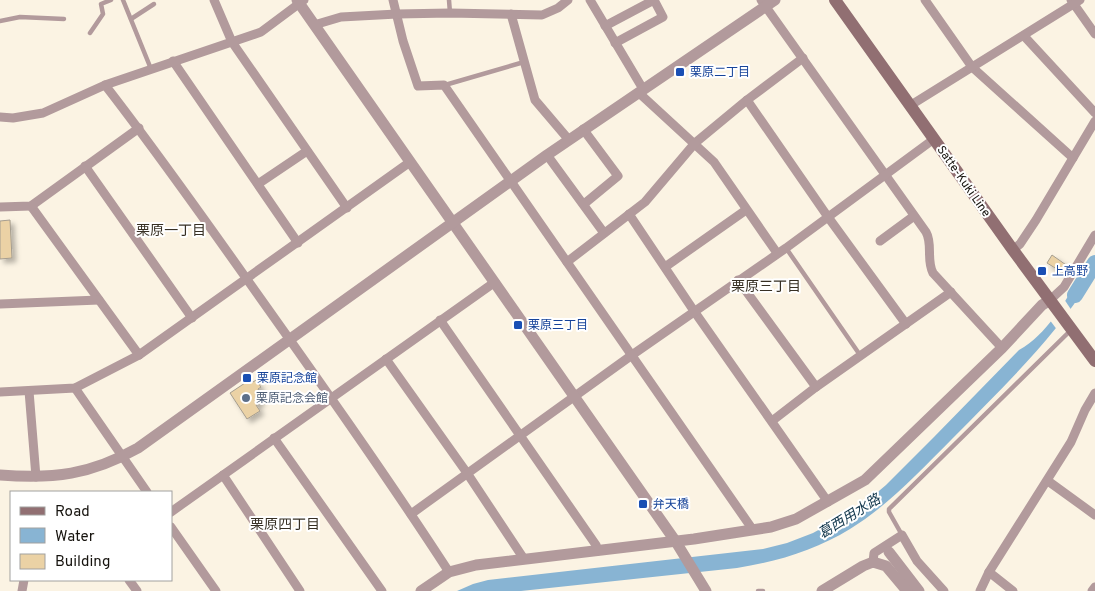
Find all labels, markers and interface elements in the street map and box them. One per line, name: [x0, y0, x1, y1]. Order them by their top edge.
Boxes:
place label: 栗原二丁目: [690, 65, 750, 81]
marker: 栗原二丁目: [674, 66, 686, 78]
street label: Satte-Kuki Line: [933, 143, 994, 220]
district label: 栗原一丁目: [136, 223, 206, 240]
place label: 上高野: [1052, 264, 1088, 280]
marker: 上高野: [1036, 265, 1048, 277]
district label: 栗原三丁目: [731, 279, 801, 296]
place label: 栗原三丁目: [528, 318, 588, 334]
marker: 栗原三丁目: [512, 319, 524, 331]
place label: 栗原記念館: [257, 371, 317, 387]
marker: 栗原記念館: [241, 372, 253, 384]
place label: 栗原記念会館: [256, 391, 328, 407]
marker: 栗原記念会館: [240, 392, 252, 404]
legend: [10, 491, 172, 581]
water label: 葛西用水路: [816, 491, 885, 543]
place label: 弁天橋: [653, 497, 689, 513]
marker: 弁天橋: [637, 498, 649, 510]
text: Road: [55, 503, 90, 522]
district label: 栗原四丁目: [250, 517, 320, 534]
text: Water: [55, 528, 95, 547]
text: Building: [55, 553, 110, 572]

